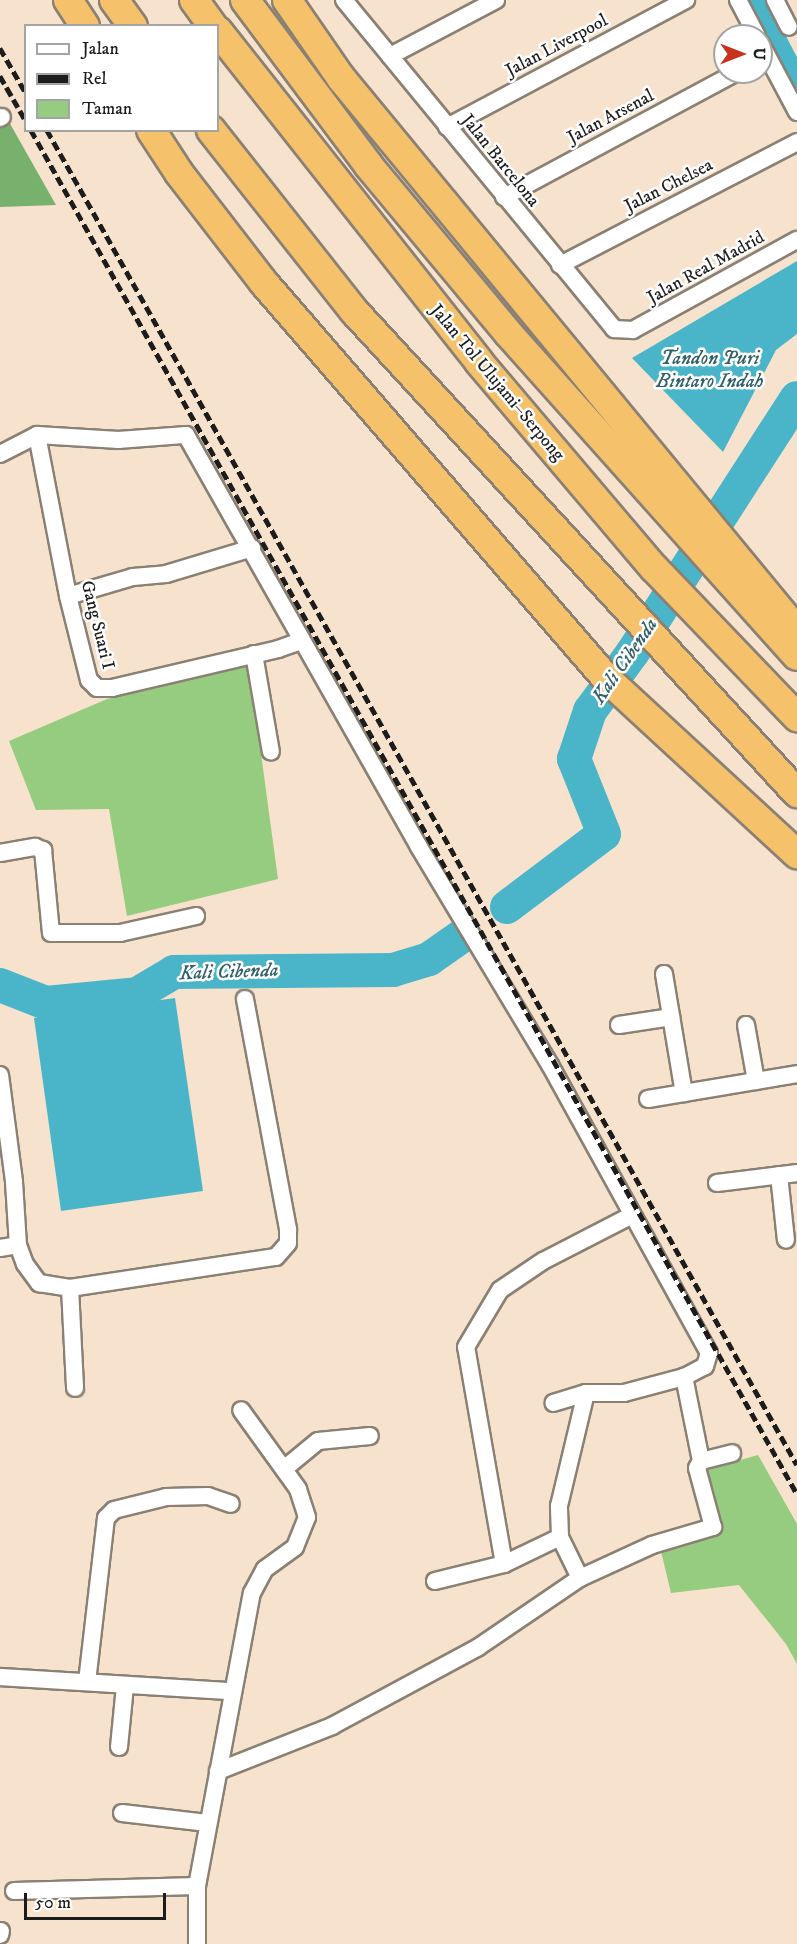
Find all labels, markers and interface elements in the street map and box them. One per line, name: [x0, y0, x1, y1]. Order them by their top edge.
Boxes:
street label: Jalan Liverpool: [502, 10, 612, 82]
legend: [24, 24, 219, 132]
north arrow: [713, 24, 773, 84]
text: Jalan: [82, 38, 119, 60]
text: U: [749, 48, 769, 60]
text: Rel: [82, 68, 107, 90]
street label: Jalan Arsenal: [564, 85, 658, 149]
text: Taman: [82, 98, 132, 120]
street label: Jalan Barcelona: [456, 110, 544, 212]
street label: Jalan Chelsea: [621, 155, 717, 217]
street label: Jalan Real Madrid: [644, 227, 768, 309]
street label: Jalan Tol Ulujami–Serpong: [425, 300, 569, 466]
water label: Tandon Puri Bintaro Indah: [656, 347, 764, 394]
street label: Gang Suari I: [76, 578, 118, 672]
water label: Kali Cibenda: [587, 614, 663, 708]
water label: Kali Cibenda: [179, 958, 279, 986]
scale bar: [27, 1881, 170, 1919]
text: 50 m: [35, 1892, 71, 1914]

